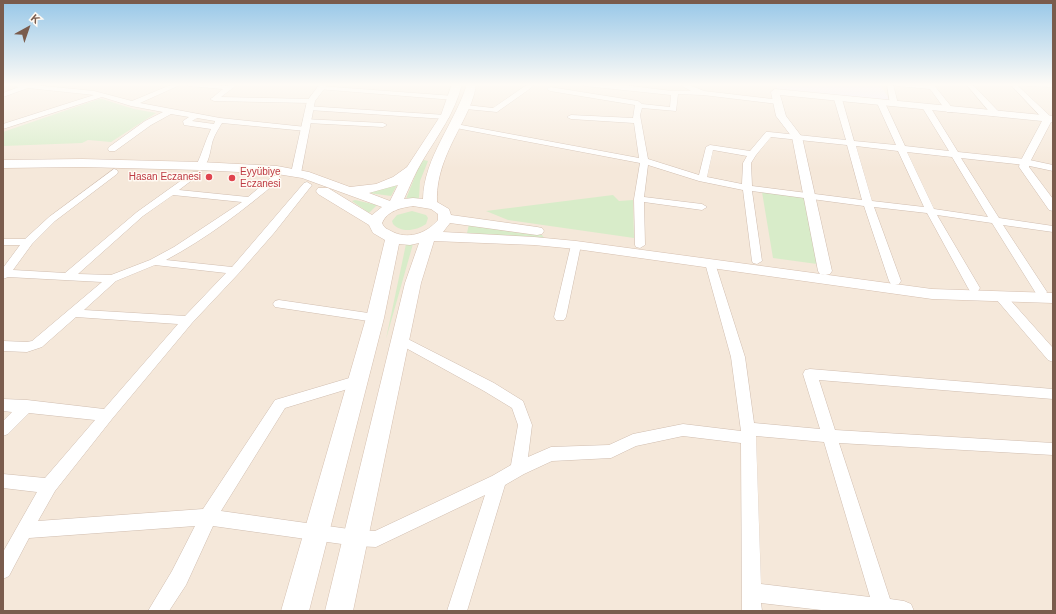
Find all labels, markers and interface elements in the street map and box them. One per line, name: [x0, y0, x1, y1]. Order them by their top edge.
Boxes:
north arrow: [8, 8, 48, 48]
text: K: [29, 12, 43, 26]
place label: Eyyübiye Eczanesi: [240, 166, 281, 190]
place label: Hasan Eczanesi: [129, 171, 201, 183]
marker: Hasan Eczanesi: [204, 172, 214, 182]
marker: Eyyübiye Eczanesi: [227, 173, 237, 183]

